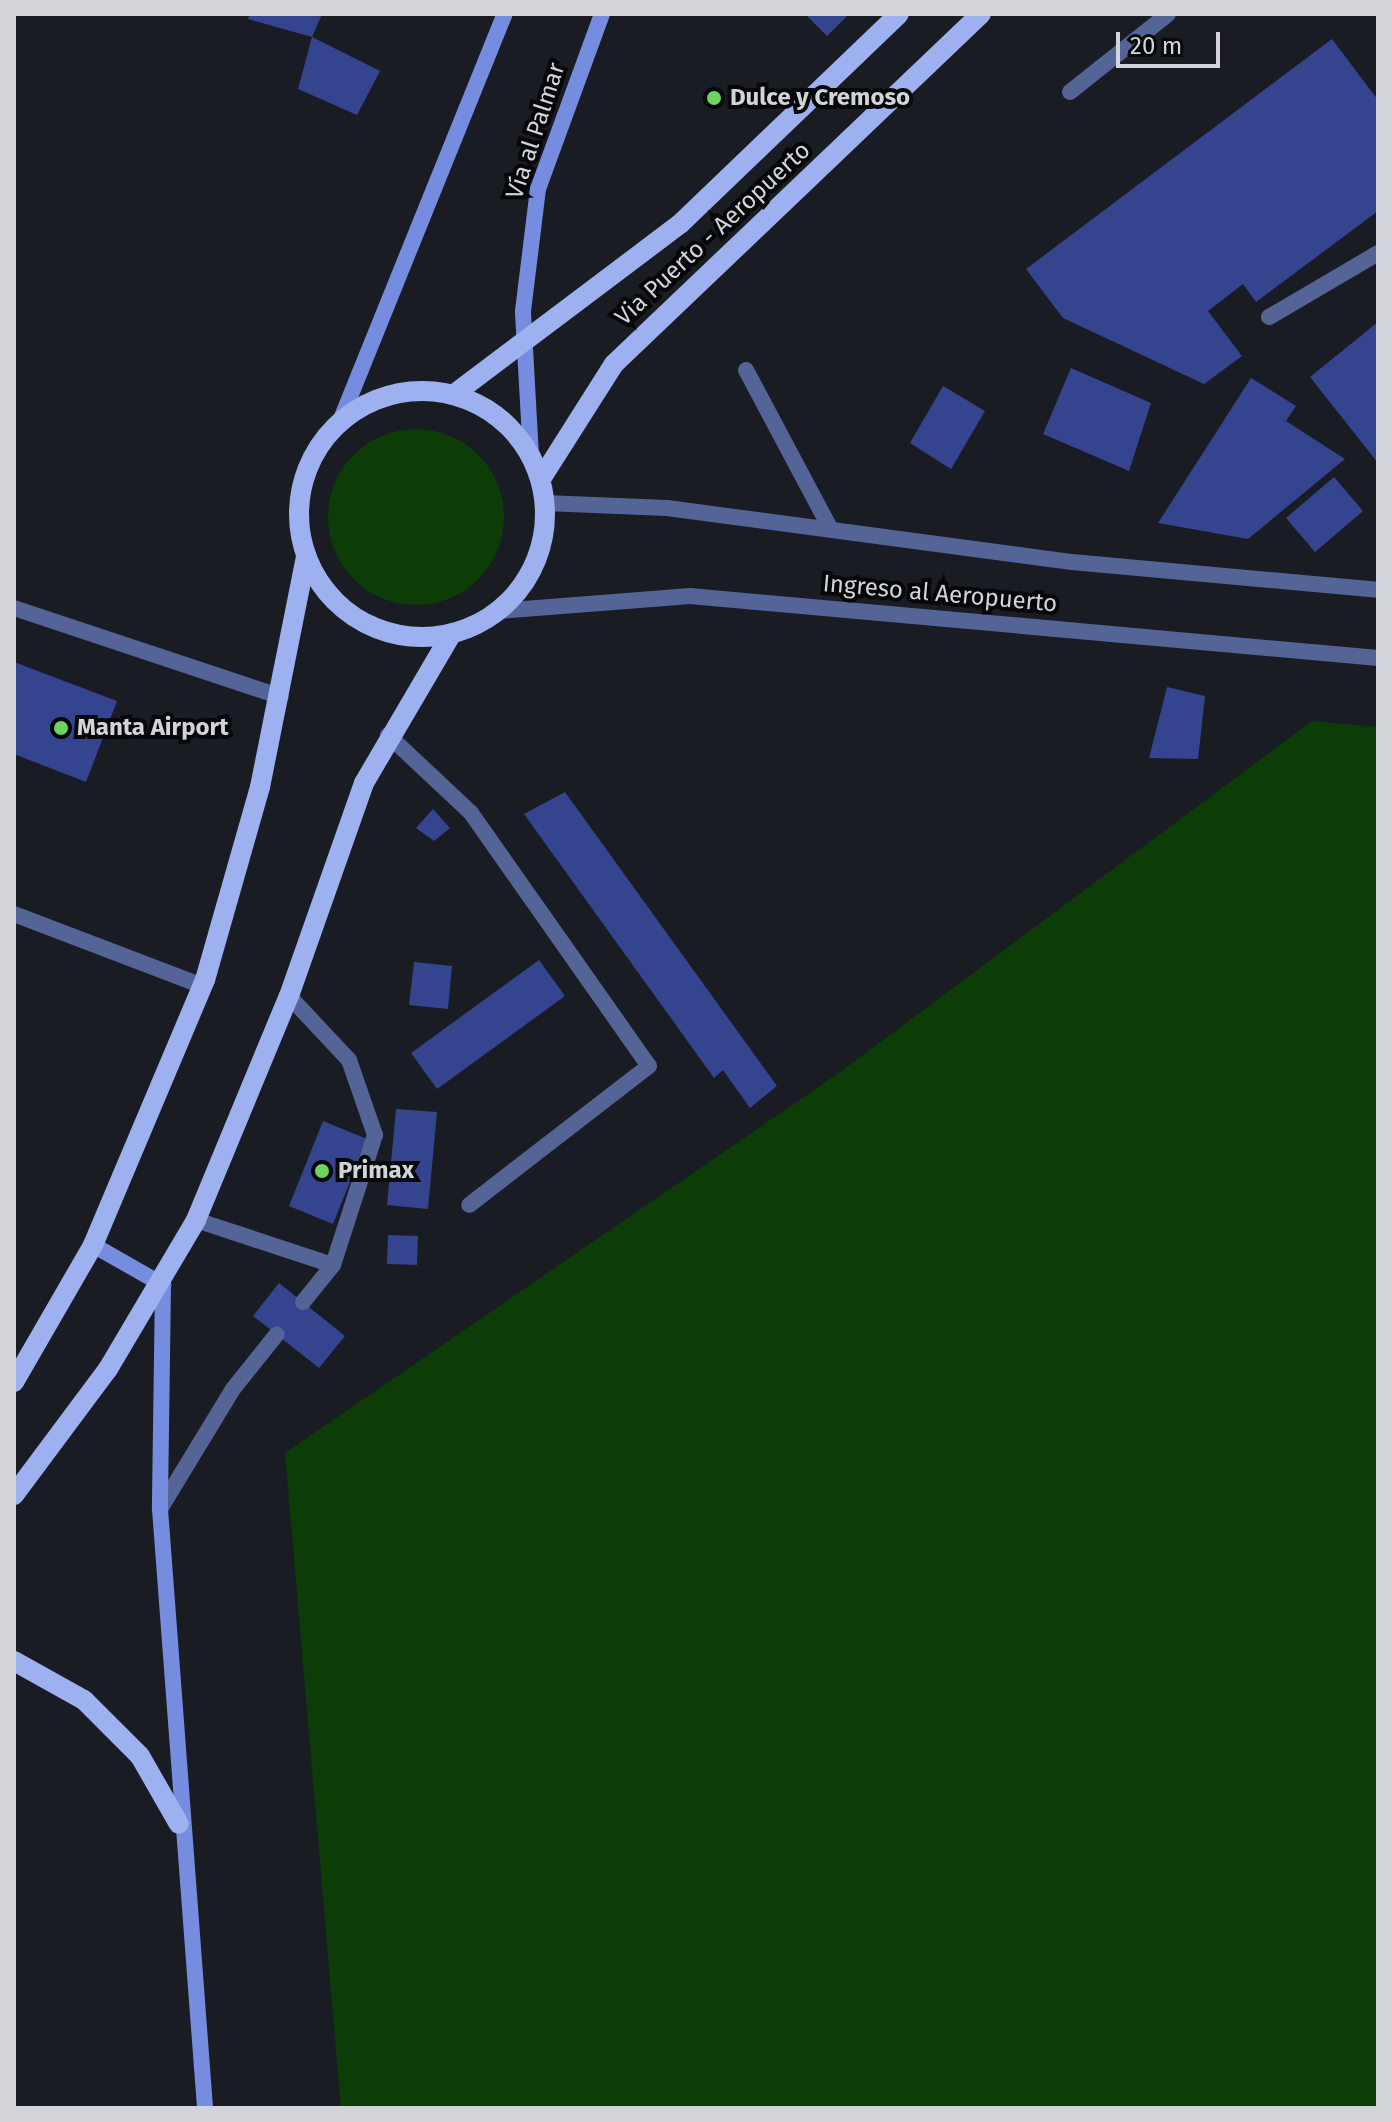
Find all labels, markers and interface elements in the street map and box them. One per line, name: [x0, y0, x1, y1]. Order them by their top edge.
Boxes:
scale bar: [1120, 16, 1224, 66]
text: 20 m: [1130, 32, 1182, 60]
street label: Vía al Palmar: [500, 59, 572, 203]
place label: Dulce y Cremoso: [730, 84, 910, 112]
marker: Dulce y Cremoso: [705, 89, 723, 107]
street label: Via Puerto - Aeropuerto: [610, 136, 816, 332]
street label: Ingreso al Aeropuerto: [822, 569, 1058, 619]
place label: Manta Airport: [77, 714, 228, 742]
marker: Manta Airport: [52, 719, 70, 737]
place label: Primax: [338, 1157, 414, 1185]
marker: Primax: [313, 1162, 331, 1180]

